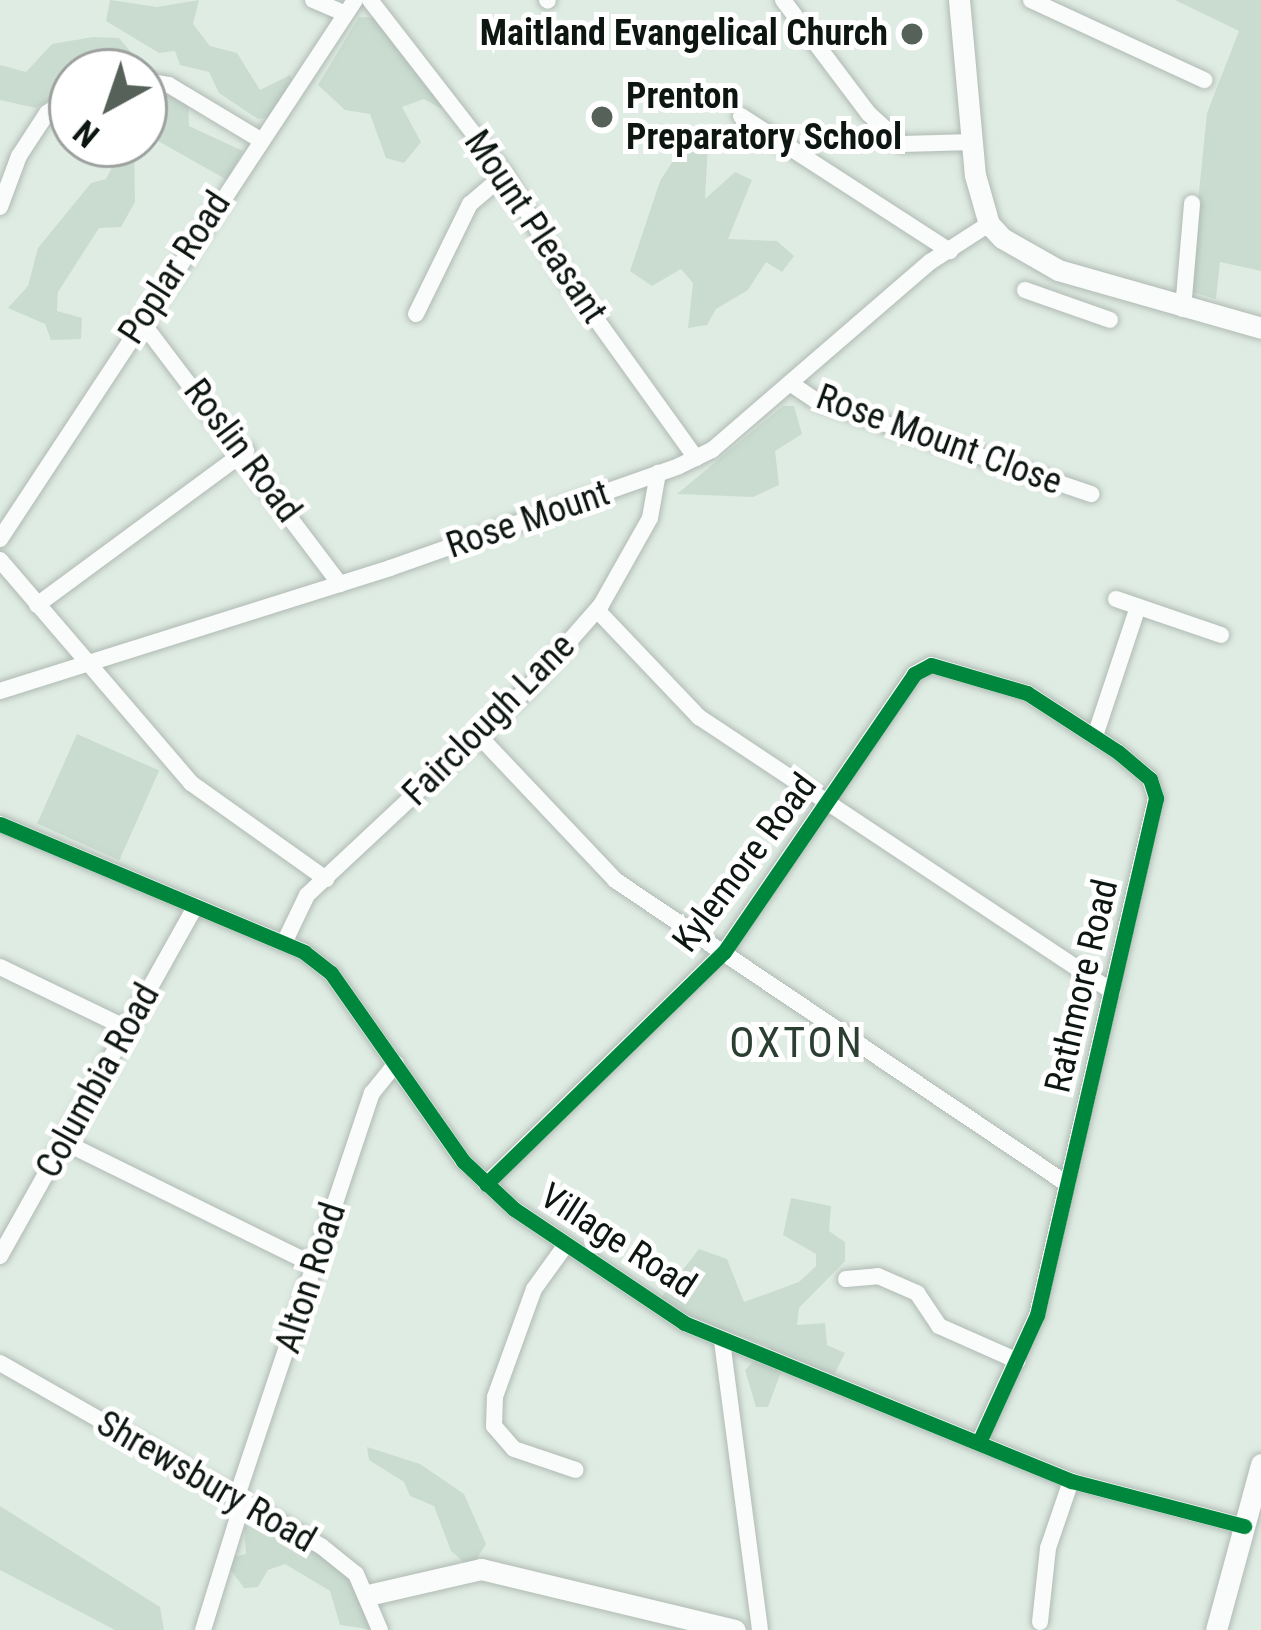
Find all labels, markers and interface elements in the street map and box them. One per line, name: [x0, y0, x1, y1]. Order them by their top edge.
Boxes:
place label: Maitland Evangelical Church: [480, 12, 888, 56]
marker: Maitland Evangelical Church: [899, 21, 925, 47]
north arrow: [48, 48, 168, 168]
place label: Prenton Preparatory School: [626, 74, 902, 159]
marker: Prenton Preparatory School: [589, 104, 615, 130]
text: N: [66, 112, 107, 155]
street label: Mount Pleasant: [455, 122, 615, 332]
street label: Poplar Road: [110, 184, 240, 352]
street label: Roslin Road: [174, 371, 310, 531]
street label: Rose Mount Close: [810, 376, 1068, 504]
street label: Rose Mount: [441, 472, 615, 568]
street label: Fairclough Lane: [394, 625, 584, 815]
street label: Kylemore Road: [664, 765, 826, 961]
street label: Rathmore Road: [1036, 875, 1128, 1097]
street label: Columbia Road: [27, 976, 169, 1186]
district label: OXTON: [729, 1018, 865, 1068]
street label: Village Road: [532, 1175, 704, 1307]
street label: Alton Road: [266, 1197, 356, 1359]
street label: Shrewsbury Road: [89, 1402, 323, 1562]

